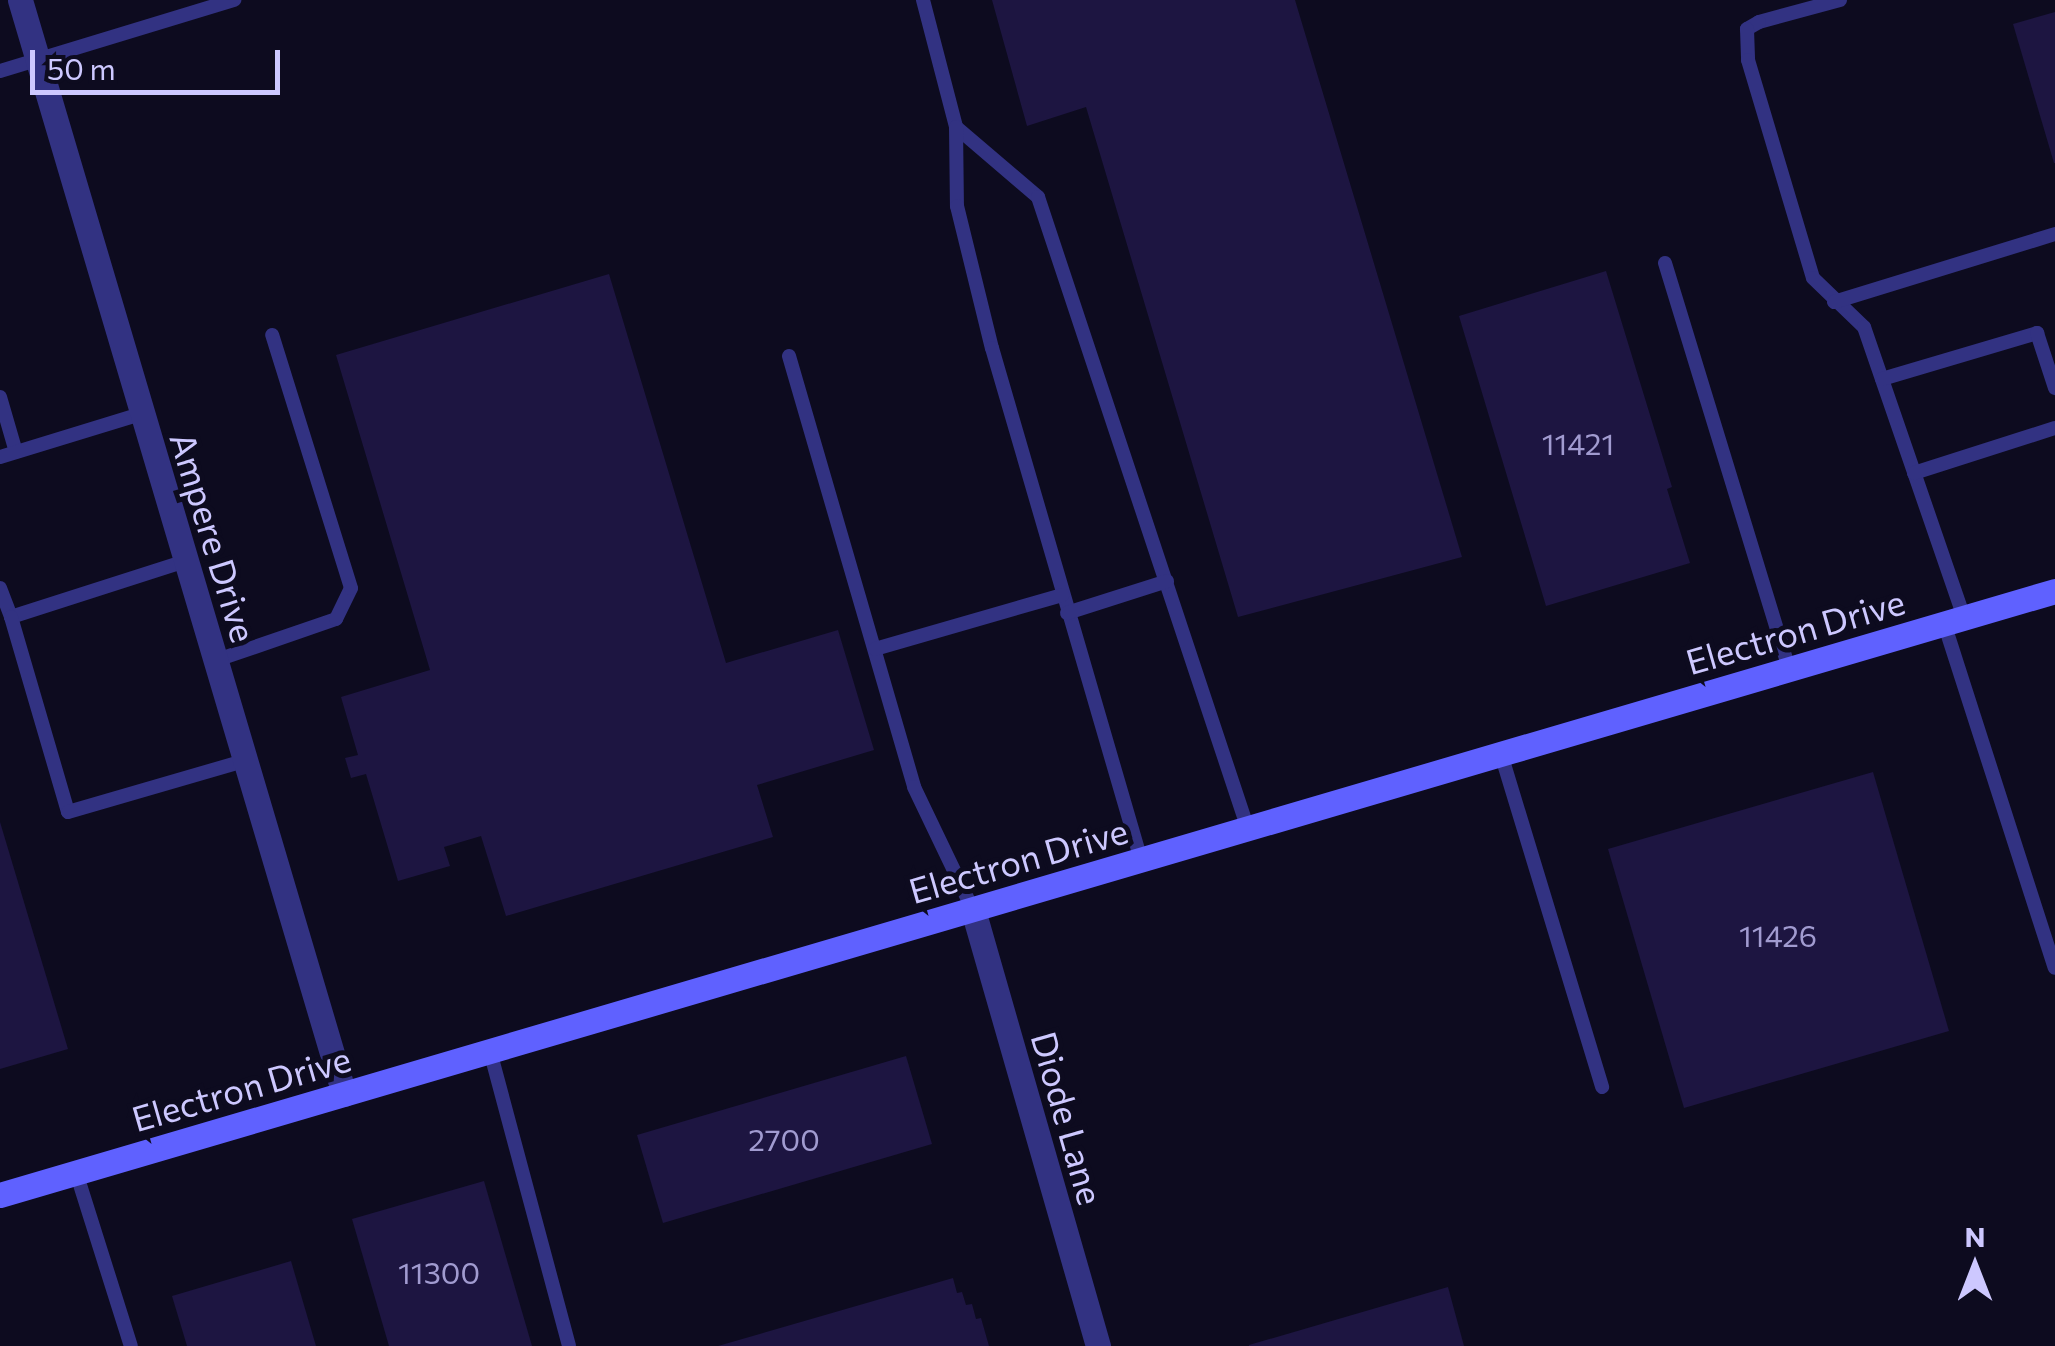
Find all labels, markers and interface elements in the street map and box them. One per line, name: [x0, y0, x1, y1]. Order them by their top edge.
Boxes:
scale bar: [35, 30, 285, 92]
text: 50 m: [47, 49, 116, 86]
house number: 11421: [1542, 425, 1614, 461]
street label: Ampere Drive: [162, 427, 266, 647]
street label: Electron Drive: [1681, 580, 1909, 682]
street label: Electron Drive: [904, 809, 1132, 911]
house number: 11426: [1739, 917, 1817, 953]
street label: Diode Lane: [1023, 1027, 1113, 1209]
street label: Electron Drive: [127, 1037, 355, 1139]
house number: 2700: [748, 1121, 820, 1157]
north arrow: [1925, 1216, 2025, 1316]
text: N: [1965, 1219, 1986, 1253]
house number: 11300: [398, 1254, 480, 1290]

